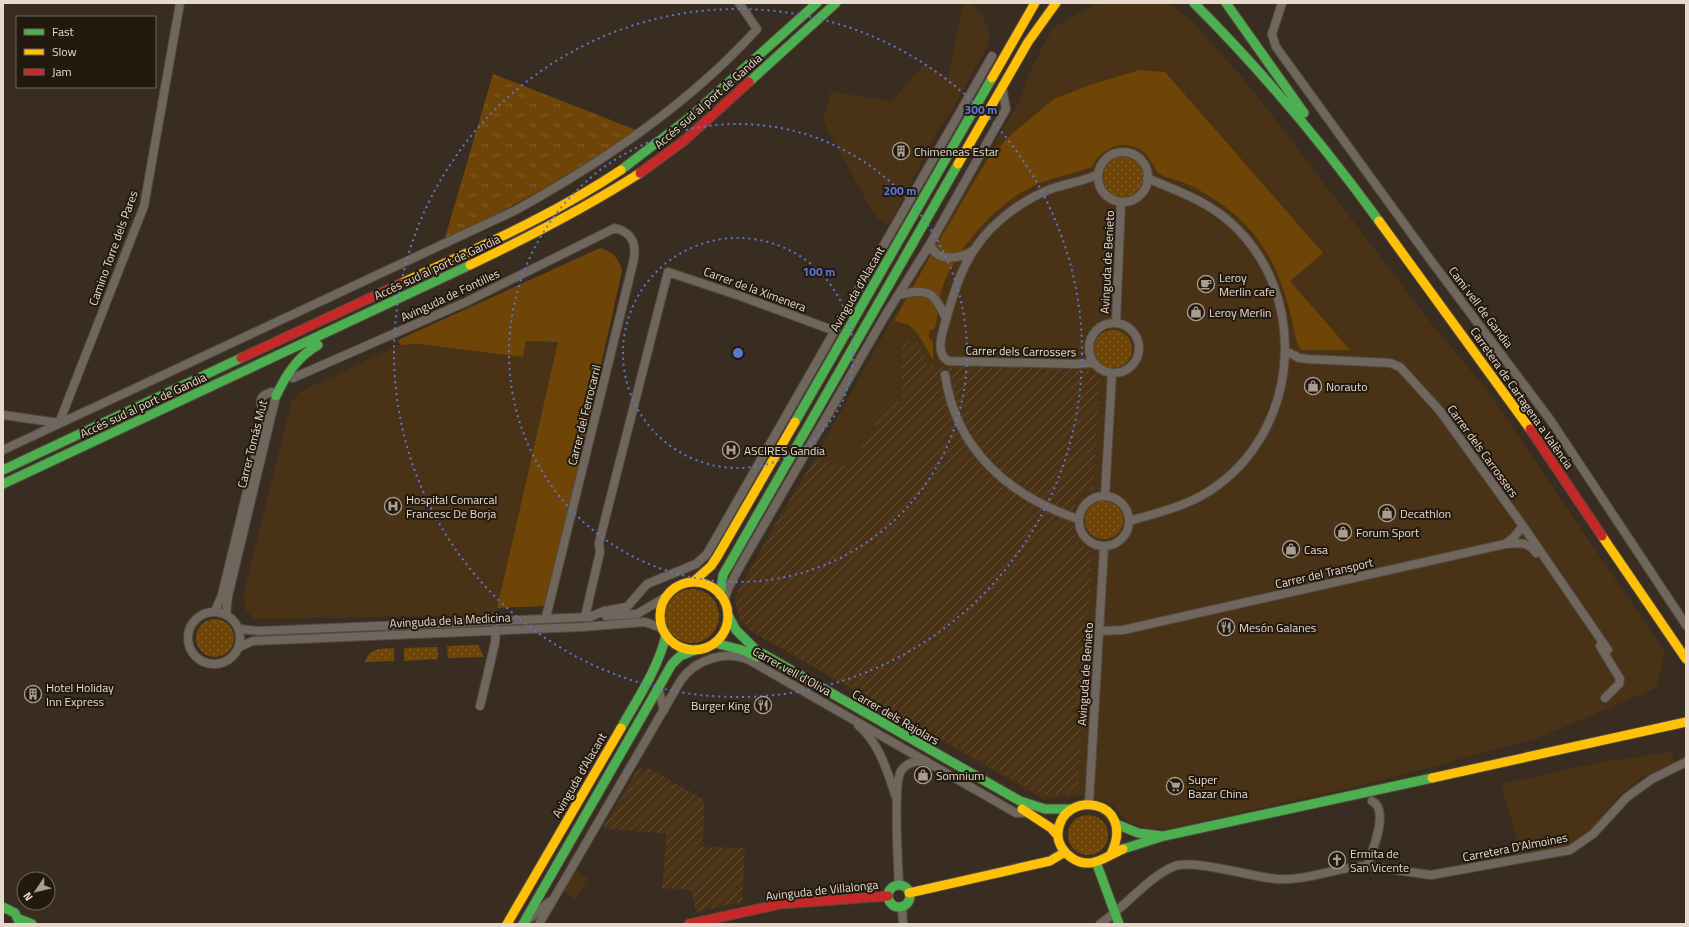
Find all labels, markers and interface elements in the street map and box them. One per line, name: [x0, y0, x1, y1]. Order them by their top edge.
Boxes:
legend: [16, 16, 156, 88]
text: Fast: [52, 22, 75, 41]
text: Slow: [52, 42, 77, 61]
street label: Accés sud al port de Gandia: [650, 49, 766, 153]
text: Jam: [52, 62, 72, 81]
text: 300 m: [965, 100, 997, 119]
building icon: Chimeneas Estar: [891, 141, 911, 161]
place label: Chimeneas Estar: [914, 142, 999, 161]
text: 200 m: [884, 181, 916, 200]
street label: Camino Torre dels Pares: [83, 187, 143, 308]
street label: Avinguda de Benieto: [1095, 210, 1119, 314]
street label: Accés sud al port de Gandia: [371, 229, 503, 305]
street label: Avinguda d'Alacant: [825, 242, 889, 335]
street label: Carrer de la Ximenera: [701, 262, 809, 316]
text: 100 m: [803, 262, 835, 281]
street label: Camí vell de Gandia: [1444, 262, 1518, 352]
street label: Avinguda de Fontilles: [397, 264, 503, 326]
place label: Leroy Merlin cafe: [1219, 268, 1275, 301]
cafe icon: Leroy Merlin cafe: [1196, 274, 1216, 294]
shop icon: Leroy Merlin: [1186, 302, 1206, 322]
place label: Leroy Merlin: [1209, 303, 1272, 322]
street label: Carretera de Cartagena a València: [1466, 323, 1578, 473]
street label: Carrer dels Carrossers: [965, 341, 1077, 361]
centre of rings: [731, 346, 745, 360]
street label: Carrer del Ferrocarril: [562, 363, 606, 467]
street label: Accés sud al port de Gandia: [77, 367, 209, 443]
shop icon: Norauto: [1303, 376, 1323, 396]
place label: Norauto: [1326, 377, 1367, 396]
street label: Carrer Tomás Mut: [232, 397, 272, 490]
street label: Carrer dels Carrossers: [1443, 401, 1524, 502]
hospital icon: ASCIRES Gandia: [721, 440, 741, 460]
place label: ASCIRES Gandia: [744, 441, 825, 460]
place label: Hospital Comarcal Francesc De Borja: [406, 490, 497, 523]
hospital icon: Hospital Comarcal Francesc De Borja: [383, 496, 403, 516]
shop icon: Decathlon: [1377, 503, 1397, 523]
place label: Decathlon: [1400, 504, 1451, 523]
shop icon: Forum Sport: [1333, 522, 1353, 542]
place label: Forum Sport: [1356, 523, 1420, 542]
shop icon: Casa: [1281, 539, 1301, 559]
place label: Casa: [1304, 540, 1328, 559]
street label: Carrer del Transport: [1273, 552, 1376, 593]
street label: Avinguda de la Medicina: [389, 607, 511, 633]
restaurant icon: Mesón Galanes: [1216, 617, 1236, 637]
place label: Mesón Galanes: [1239, 618, 1317, 637]
street label: Avinguda de Benieto: [1072, 622, 1098, 726]
street label: Carrer vell d'Oliva: [749, 642, 835, 700]
place label: Hotel Holiday Inn Express: [46, 678, 114, 711]
building icon: Hotel Holiday Inn Express: [23, 684, 43, 704]
street label: Carrer dels Rajolars: [849, 684, 943, 750]
restaurant icon: Burger King: [753, 695, 773, 715]
place label: Burger King: [691, 696, 750, 715]
street label: Avinguda d'Alacant: [547, 728, 611, 821]
shop icon: Somnium: [913, 765, 933, 785]
place label: Somnium: [936, 766, 984, 785]
place label: Super Bazar China: [1188, 770, 1248, 803]
supermarket icon: Super Bazar China: [1165, 776, 1185, 796]
street label: Carretera D'Almoines: [1461, 827, 1570, 866]
place label: Ermita de San Vicente: [1350, 844, 1409, 877]
church icon: Ermita de San Vicente: [1327, 850, 1347, 870]
north arrow: [16, 871, 56, 911]
street label: Avinguda de Villalonga: [765, 875, 879, 905]
text: N: [19, 889, 37, 904]

